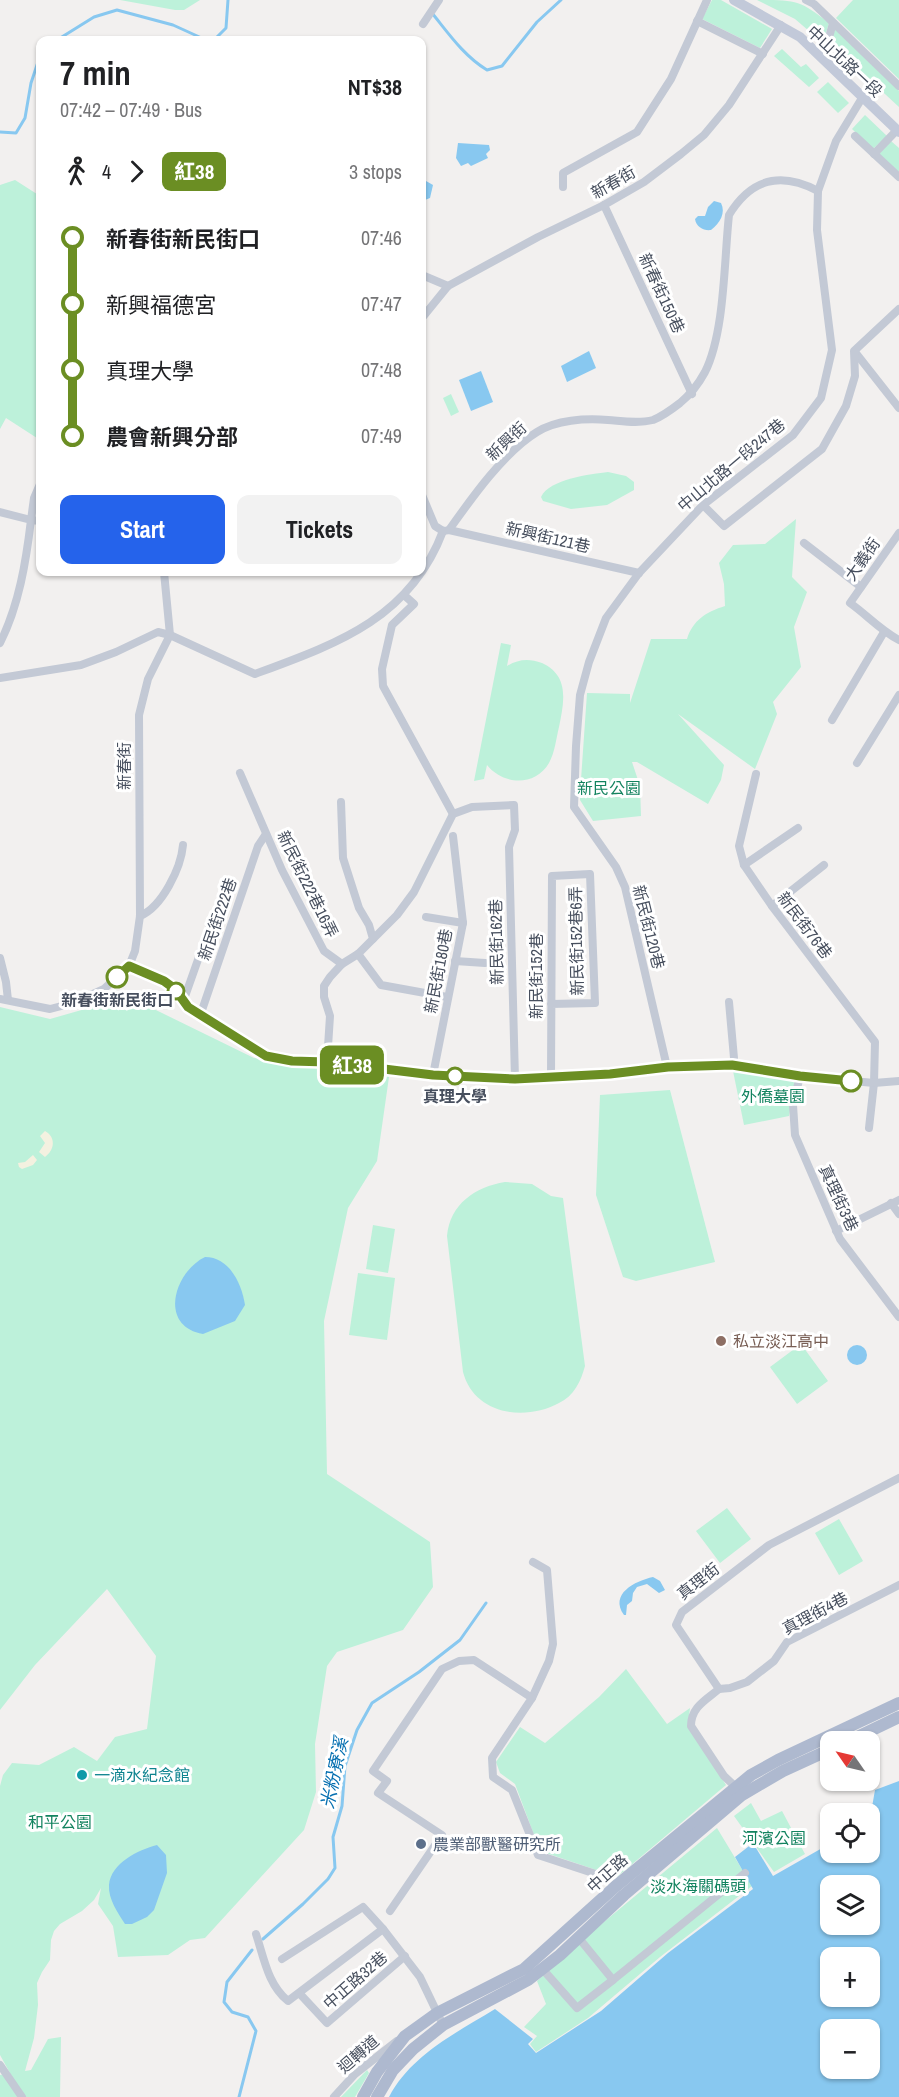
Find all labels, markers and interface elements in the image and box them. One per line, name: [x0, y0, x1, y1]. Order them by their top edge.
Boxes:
street label: 中山北路一段: [802, 20, 888, 102]
text: 7 min: [60, 51, 131, 95]
text: NT$38: [348, 72, 402, 102]
text: 07:42 – 07:49 · Bus: [60, 96, 202, 123]
icon: walk: [60, 155, 93, 188]
icon: forward: [120, 155, 153, 188]
text: 紅38: [174, 157, 214, 186]
text: 4: [102, 158, 111, 185]
text: 3 stops: [349, 158, 402, 185]
street label: 新春街: [587, 160, 639, 204]
text: 新春街新民街口: [106, 224, 260, 254]
text: 07:46: [361, 224, 402, 251]
street label: 新春街150巷: [634, 249, 690, 337]
text: 新興福德宮: [106, 290, 216, 320]
text: 07:47: [361, 290, 402, 317]
text: 真理大學: [106, 356, 194, 386]
text: 07:48: [361, 356, 402, 383]
street label: 中山北路一段247巷: [673, 414, 789, 516]
street label: 新興街: [481, 417, 531, 465]
text: 農會新興分部: [106, 422, 238, 452]
text: 07:49: [361, 422, 402, 449]
button: Start: [60, 495, 225, 564]
button: Tickets: [237, 495, 402, 564]
street label: 新興街121巷: [504, 517, 592, 557]
street label: 大義街: [839, 533, 885, 585]
street label: 新春街: [113, 742, 135, 790]
park label: 新民公園: [577, 777, 641, 799]
street label: 新民街222巷16弄: [273, 827, 343, 941]
street label: 新民街222巷: [193, 875, 241, 963]
street label: 新民街120巷: [628, 883, 670, 971]
street label: 新民街152巷6弄: [564, 886, 588, 996]
street label: 新民街76巷: [773, 887, 837, 963]
street label: 新民街162巷: [484, 899, 508, 985]
street label: 新民街180巷: [419, 927, 457, 1015]
street label: 新民街152巷: [525, 933, 547, 1019]
marker: 新春街新民街口: [106, 966, 128, 988]
unlabelled marker: [167, 982, 185, 1000]
place label: 新春街新民街口: [61, 989, 173, 1011]
line badge: 紅38: [318, 1046, 386, 1084]
text: 紅38: [332, 1051, 372, 1080]
marker: 真理大學: [446, 1067, 464, 1085]
unlabelled marker: [840, 1070, 862, 1092]
place label: 真理大學: [423, 1085, 487, 1107]
park label: 外僑墓園: [741, 1085, 805, 1107]
street label: 真理街3巷: [814, 1161, 864, 1235]
place label: 私立淡江高中: [733, 1330, 829, 1352]
marker: 私立淡江高中: [714, 1334, 728, 1348]
street label: 真理街: [672, 1558, 724, 1604]
street label: 真理街4巷: [778, 1587, 852, 1639]
north arrow: [820, 1731, 880, 1791]
map controls: [820, 1731, 880, 2079]
water label: 米粉寮溪: [314, 1732, 354, 1811]
place label: 一滴水紀念館: [94, 1764, 190, 1786]
marker: 一滴水紀念館: [75, 1768, 89, 1782]
button: locate: [820, 1803, 880, 1863]
park label: 和平公園: [28, 1811, 92, 1833]
park label: 河濱公園: [742, 1827, 806, 1849]
place label: 農業部獸醫研究所: [433, 1833, 561, 1855]
marker: 農業部獸醫研究所: [414, 1837, 428, 1851]
street label: 中正路: [582, 1849, 632, 1897]
park label: 淡水海關碼頭: [650, 1875, 746, 1897]
button: layers: [820, 1875, 880, 1935]
street label: 中正路32巷: [318, 1946, 392, 2014]
button: +: [820, 1947, 880, 2007]
button: −: [820, 2019, 880, 2079]
street label: 迴轉道: [333, 2030, 383, 2078]

